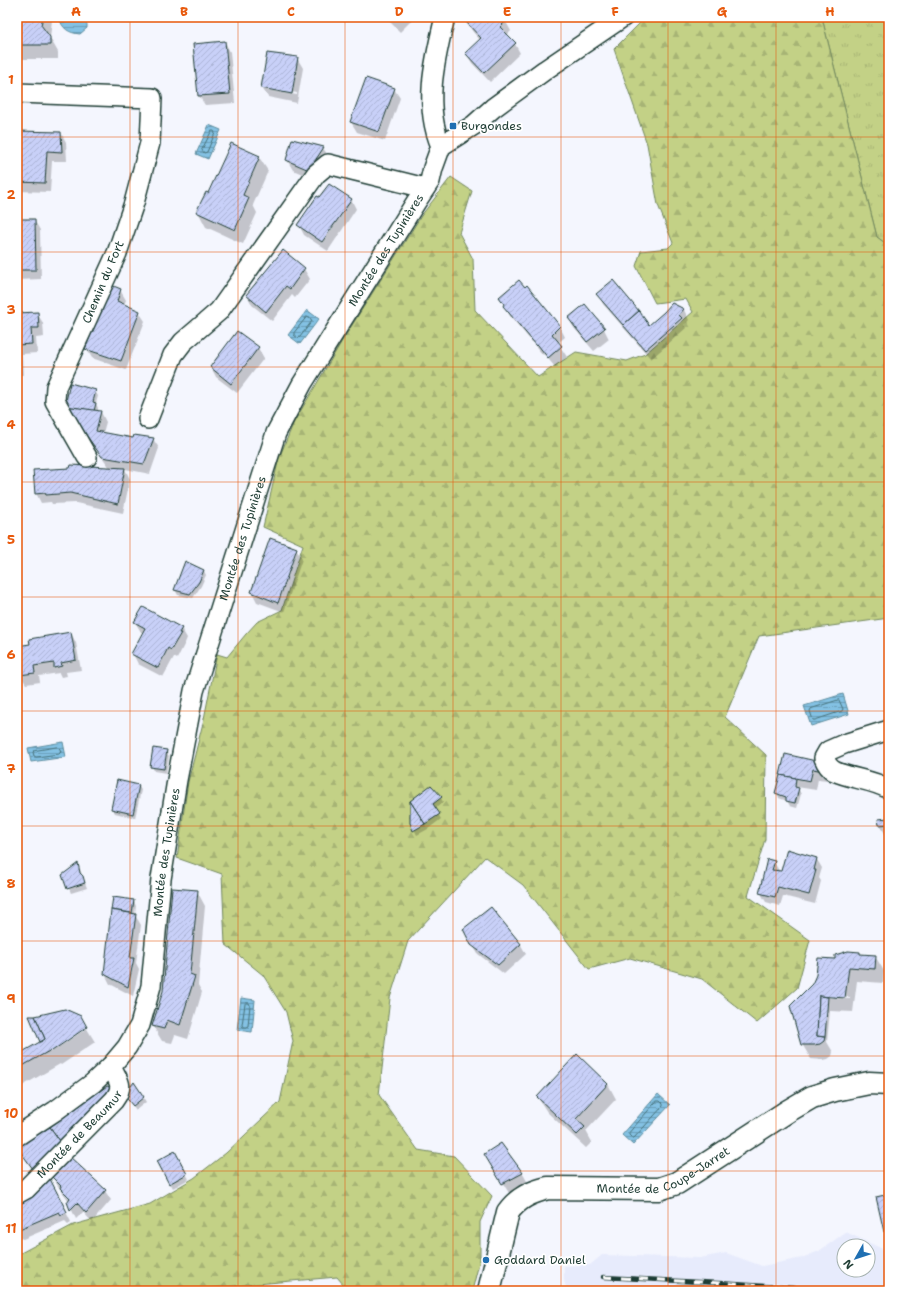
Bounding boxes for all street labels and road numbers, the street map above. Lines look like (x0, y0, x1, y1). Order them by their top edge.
street label: Montée des Tupinières (345, 191, 427, 309)
street label: Chemin du Fort (78, 238, 128, 326)
street label: Montée des Tupinières (215, 474, 270, 603)
street label: Montée des Tupinières (150, 787, 184, 917)
street label: Montée de Beaumur (33, 1087, 127, 1182)
street label: Montée de Coupe-Jarret (597, 1143, 733, 1197)

